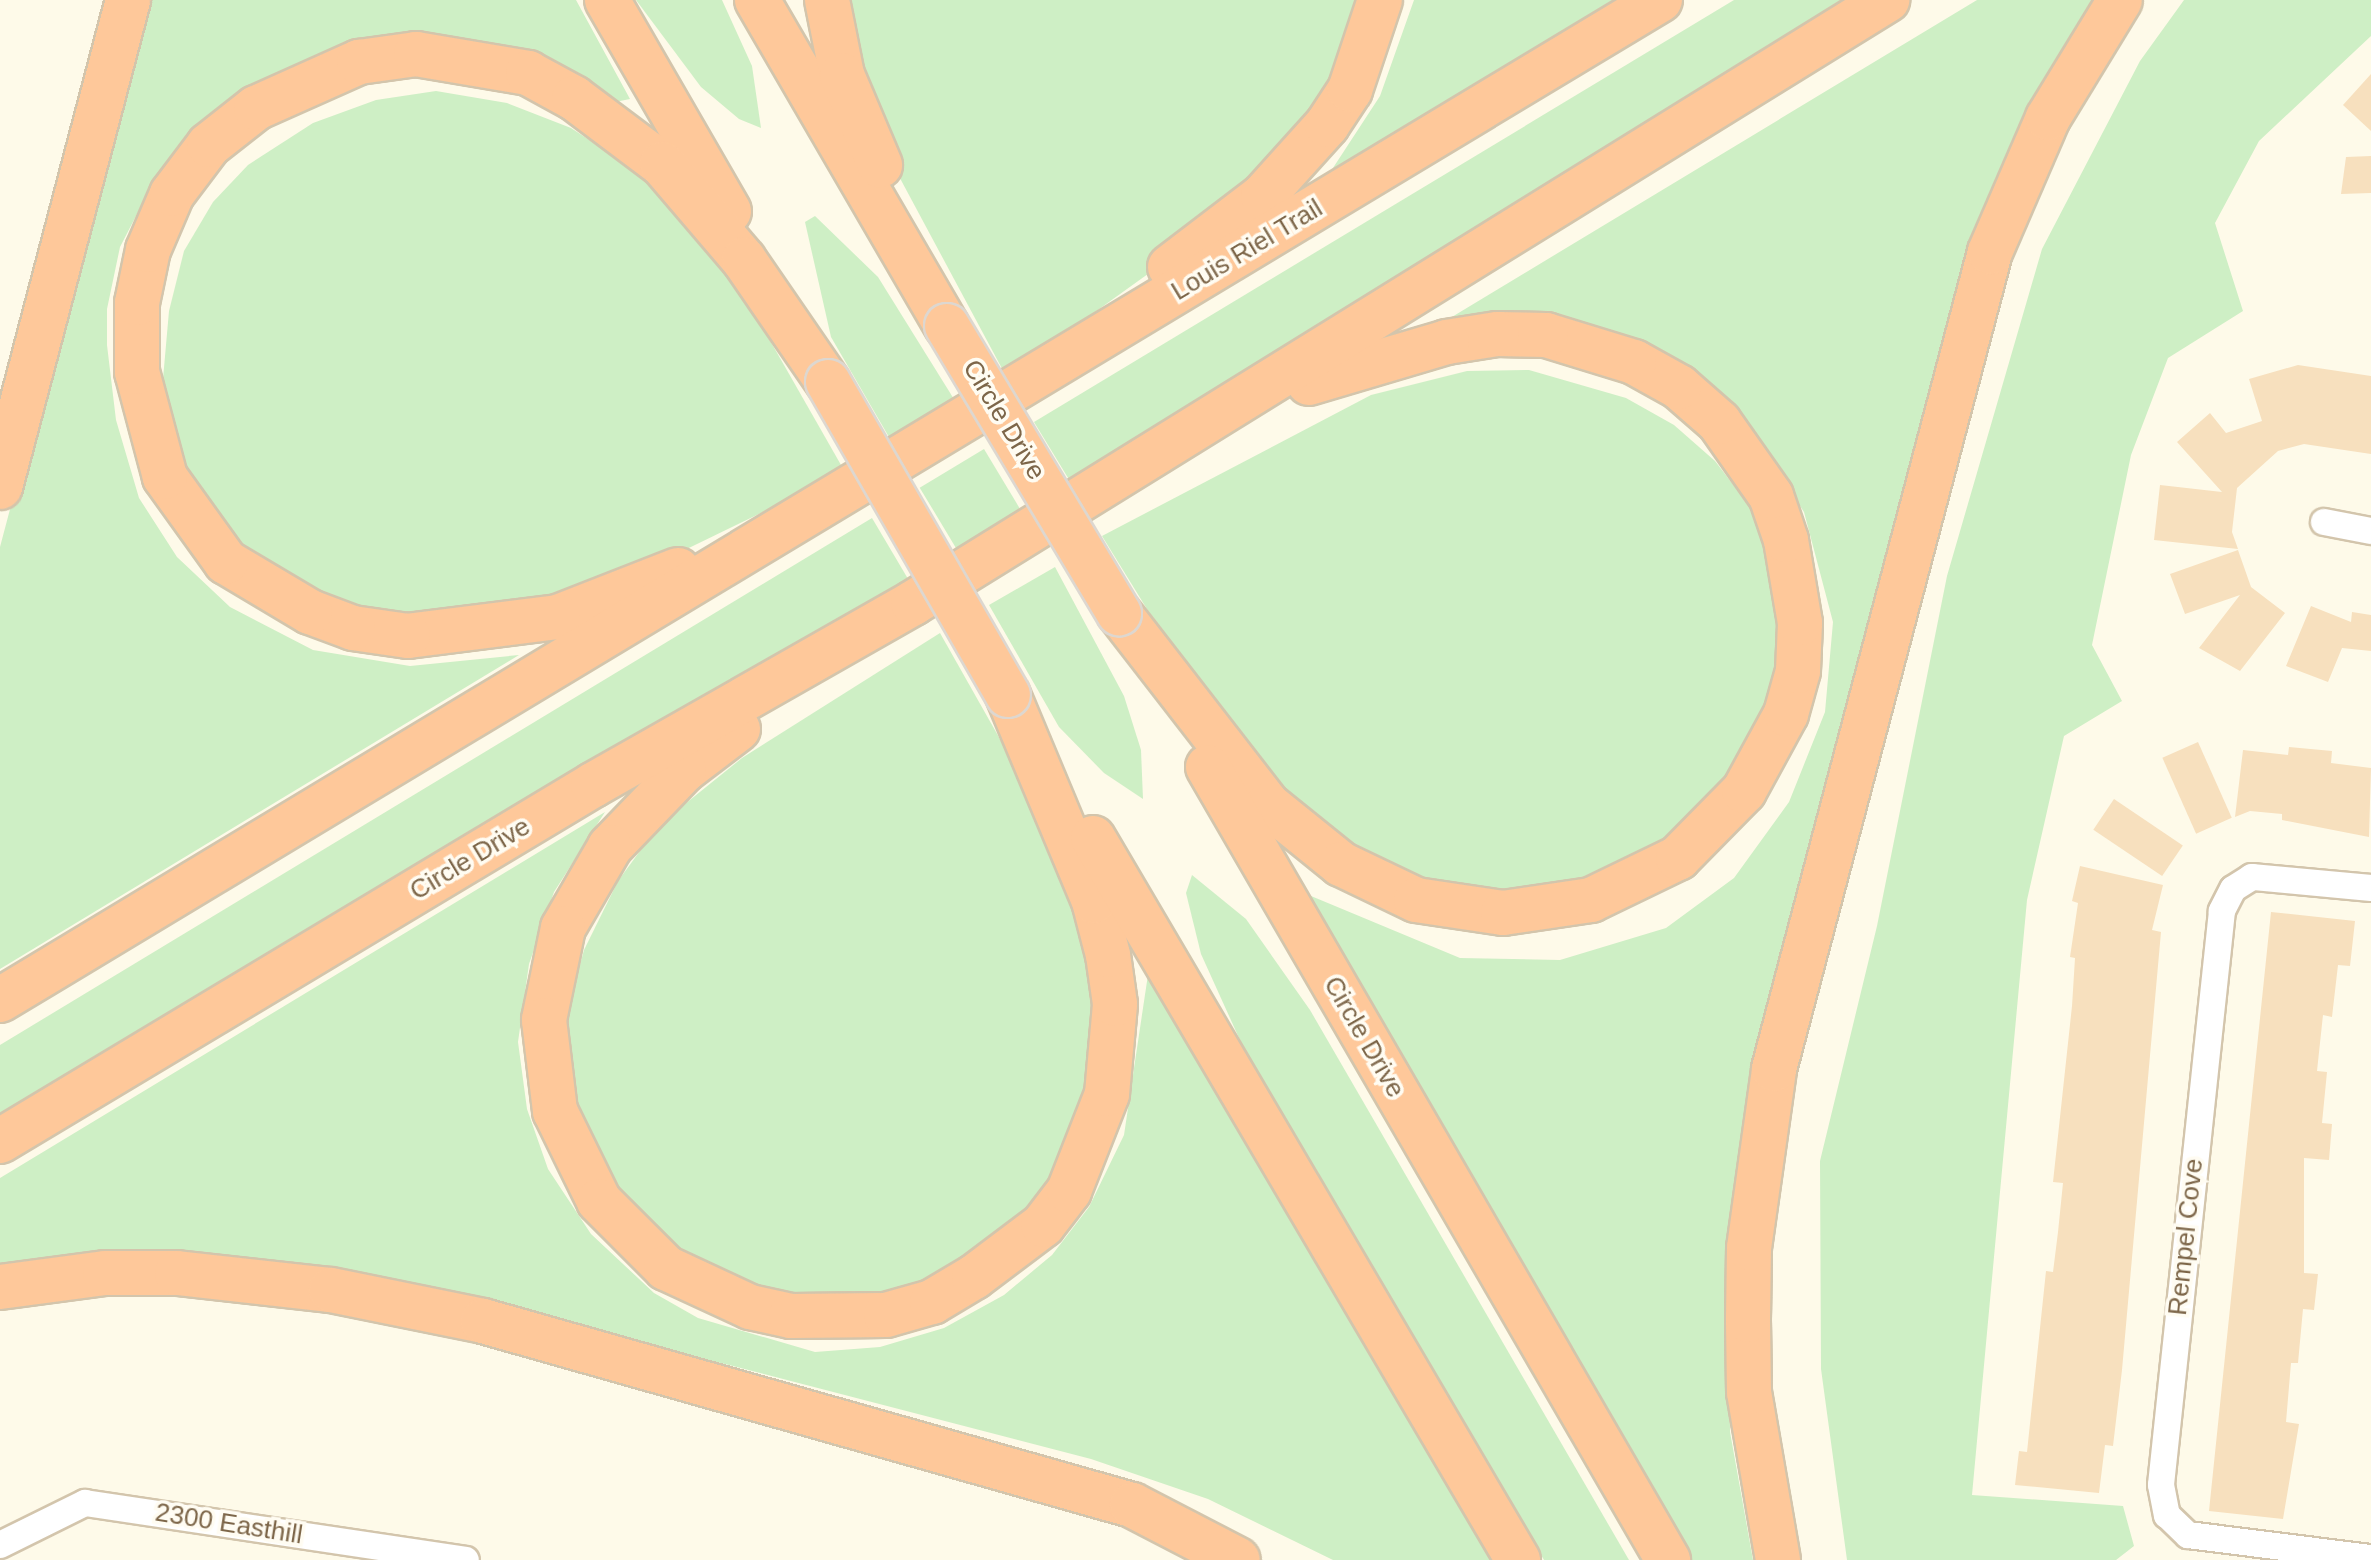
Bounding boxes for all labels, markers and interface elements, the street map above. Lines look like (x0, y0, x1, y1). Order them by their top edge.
street label: Louis Riel Trail (1166, 193, 1328, 307)
street label: Circle Drive (956, 354, 1052, 486)
street label: Circle Drive (404, 811, 536, 907)
street label: Circle Drive (1317, 971, 1411, 1103)
street label: Rempel Cove (2162, 1157, 2210, 1317)
street label: 2300 Easthill (153, 1497, 305, 1551)

